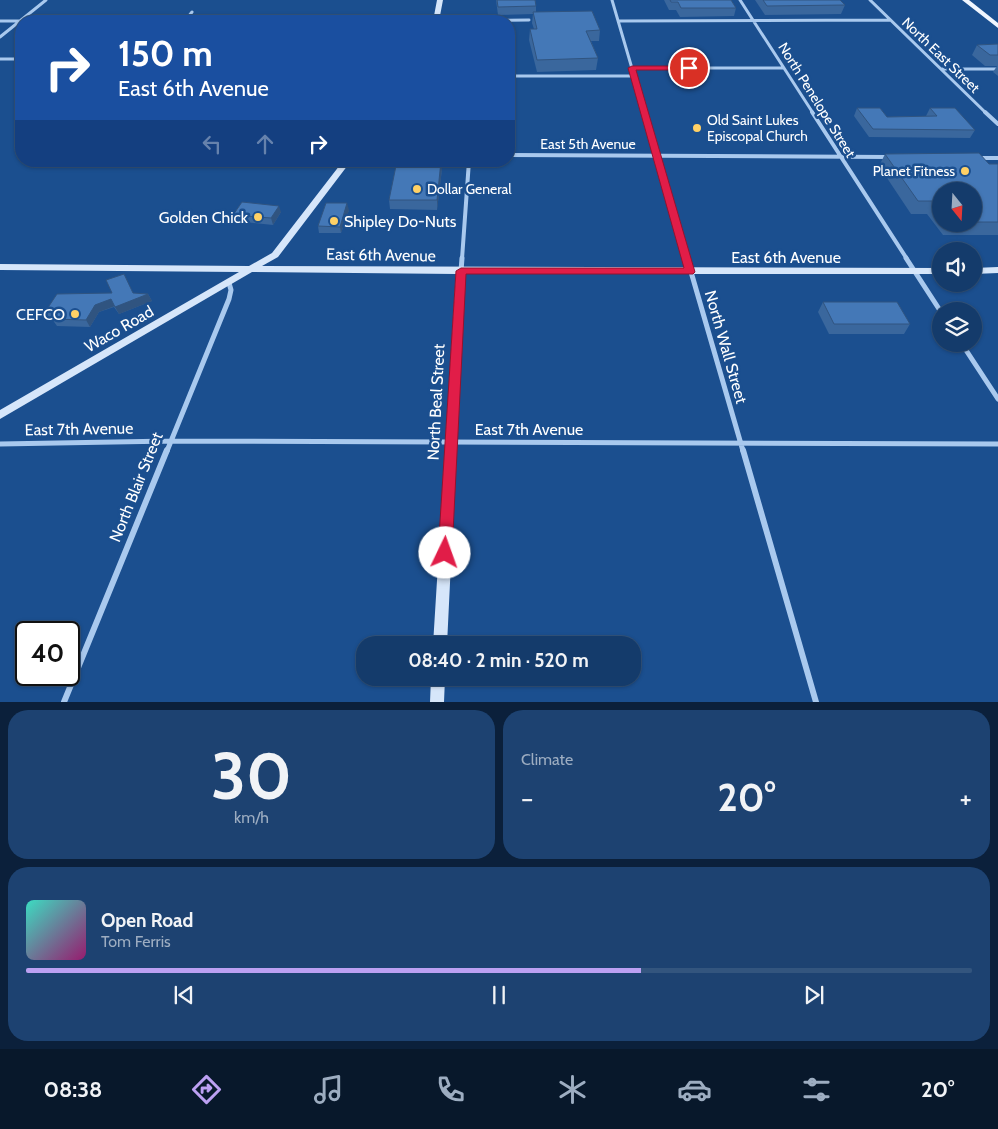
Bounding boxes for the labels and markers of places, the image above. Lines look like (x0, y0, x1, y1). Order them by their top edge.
pin (668, 47, 710, 89)
place label: Old Saint Lukes Episcopal Church (707, 111, 808, 145)
marker: Old Saint Lukes Episcopal Church (691, 122, 703, 134)
place label: Planet Fitness (873, 162, 955, 180)
marker: Planet Fitness (959, 165, 971, 177)
place label: Dollar General (427, 180, 512, 198)
marker: Dollar General (411, 183, 423, 195)
place label: Golden Chick (159, 208, 249, 227)
marker: Golden Chick (252, 211, 264, 223)
place label: Shipley Do-Nuts (344, 212, 457, 231)
marker: Shipley Do-Nuts (328, 215, 340, 227)
place label: CEFCO (16, 305, 65, 324)
marker: CEFCO (69, 308, 81, 320)

